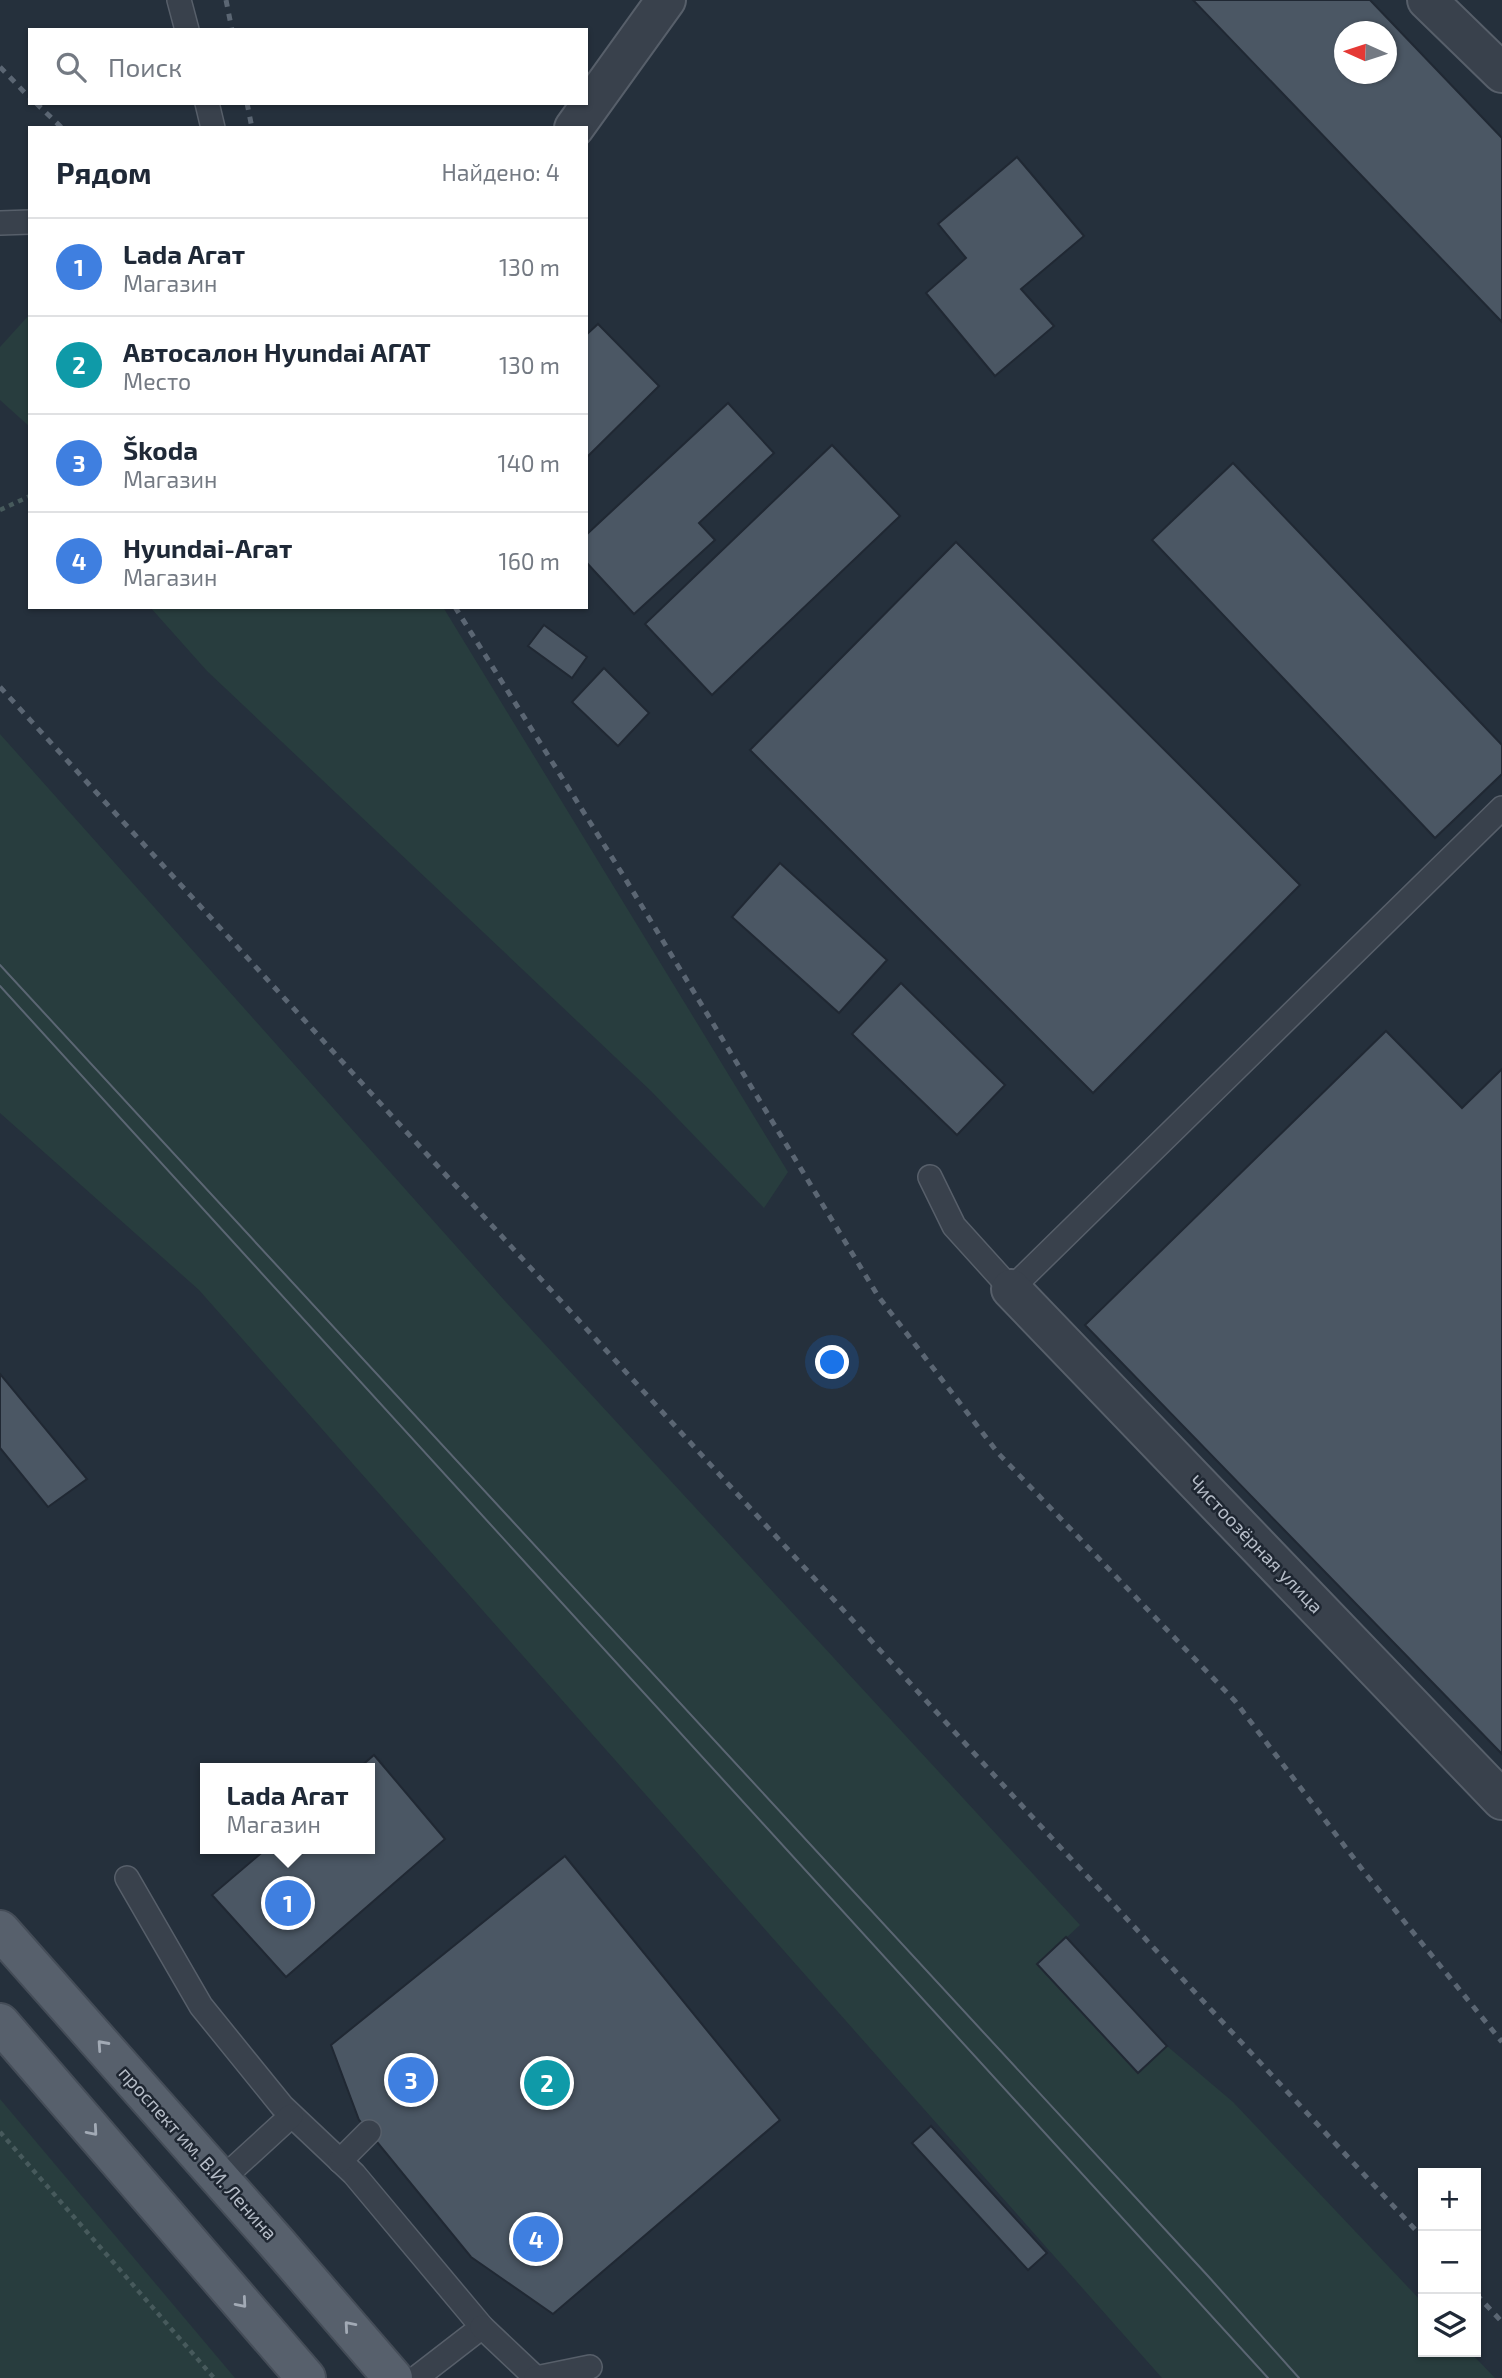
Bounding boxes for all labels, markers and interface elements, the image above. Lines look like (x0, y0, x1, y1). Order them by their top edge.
north arrow (1334, 21, 1397, 84)
search box (28, 28, 588, 105)
icon: search (52, 48, 90, 86)
text: Поиск (108, 51, 182, 82)
text: Рядом (56, 154, 152, 190)
text: Найдено: 4 (441, 158, 560, 186)
text: Lada Агат (123, 238, 245, 269)
text: 1 (74, 253, 84, 281)
text: 130 m (499, 253, 560, 281)
text: Магазин (123, 269, 217, 297)
text: Автосалон Hyundai АГАТ (123, 336, 431, 367)
text: 2 (72, 351, 86, 379)
text: 130 m (499, 351, 560, 379)
text: Место (123, 367, 191, 395)
text: Škoda (123, 434, 198, 465)
text: 3 (72, 449, 86, 477)
text: 140 m (498, 449, 560, 477)
text: Магазин (123, 465, 217, 493)
text: Hyundai-Агат (123, 532, 292, 563)
text: 4 (72, 547, 86, 575)
text: 160 m (499, 547, 560, 575)
text: Магазин (123, 563, 217, 591)
your location (815, 1345, 849, 1379)
street label: Чистоозёрная улица (1184, 1470, 1328, 1618)
popup (200, 1763, 375, 1854)
text: Lada Агат (226, 1779, 349, 1810)
text: Магазин (226, 1810, 321, 1838)
pin: 1 (265, 1877, 311, 1929)
one-way arrow (98, 2040, 110, 2053)
pin: 3 (388, 2054, 434, 2106)
pin: 2 (524, 2057, 570, 2109)
street label: проспект им. В.И. Ленина (114, 2061, 282, 2244)
one-way arrow (85, 2122, 97, 2135)
map controls (1418, 2168, 1481, 2357)
button: + (1418, 2168, 1481, 2231)
pin: 4 (513, 2213, 559, 2265)
button: − (1418, 2231, 1481, 2294)
one-way arrow (234, 2294, 246, 2307)
button: layers (1418, 2294, 1481, 2357)
one-way arrow (345, 2322, 357, 2335)

